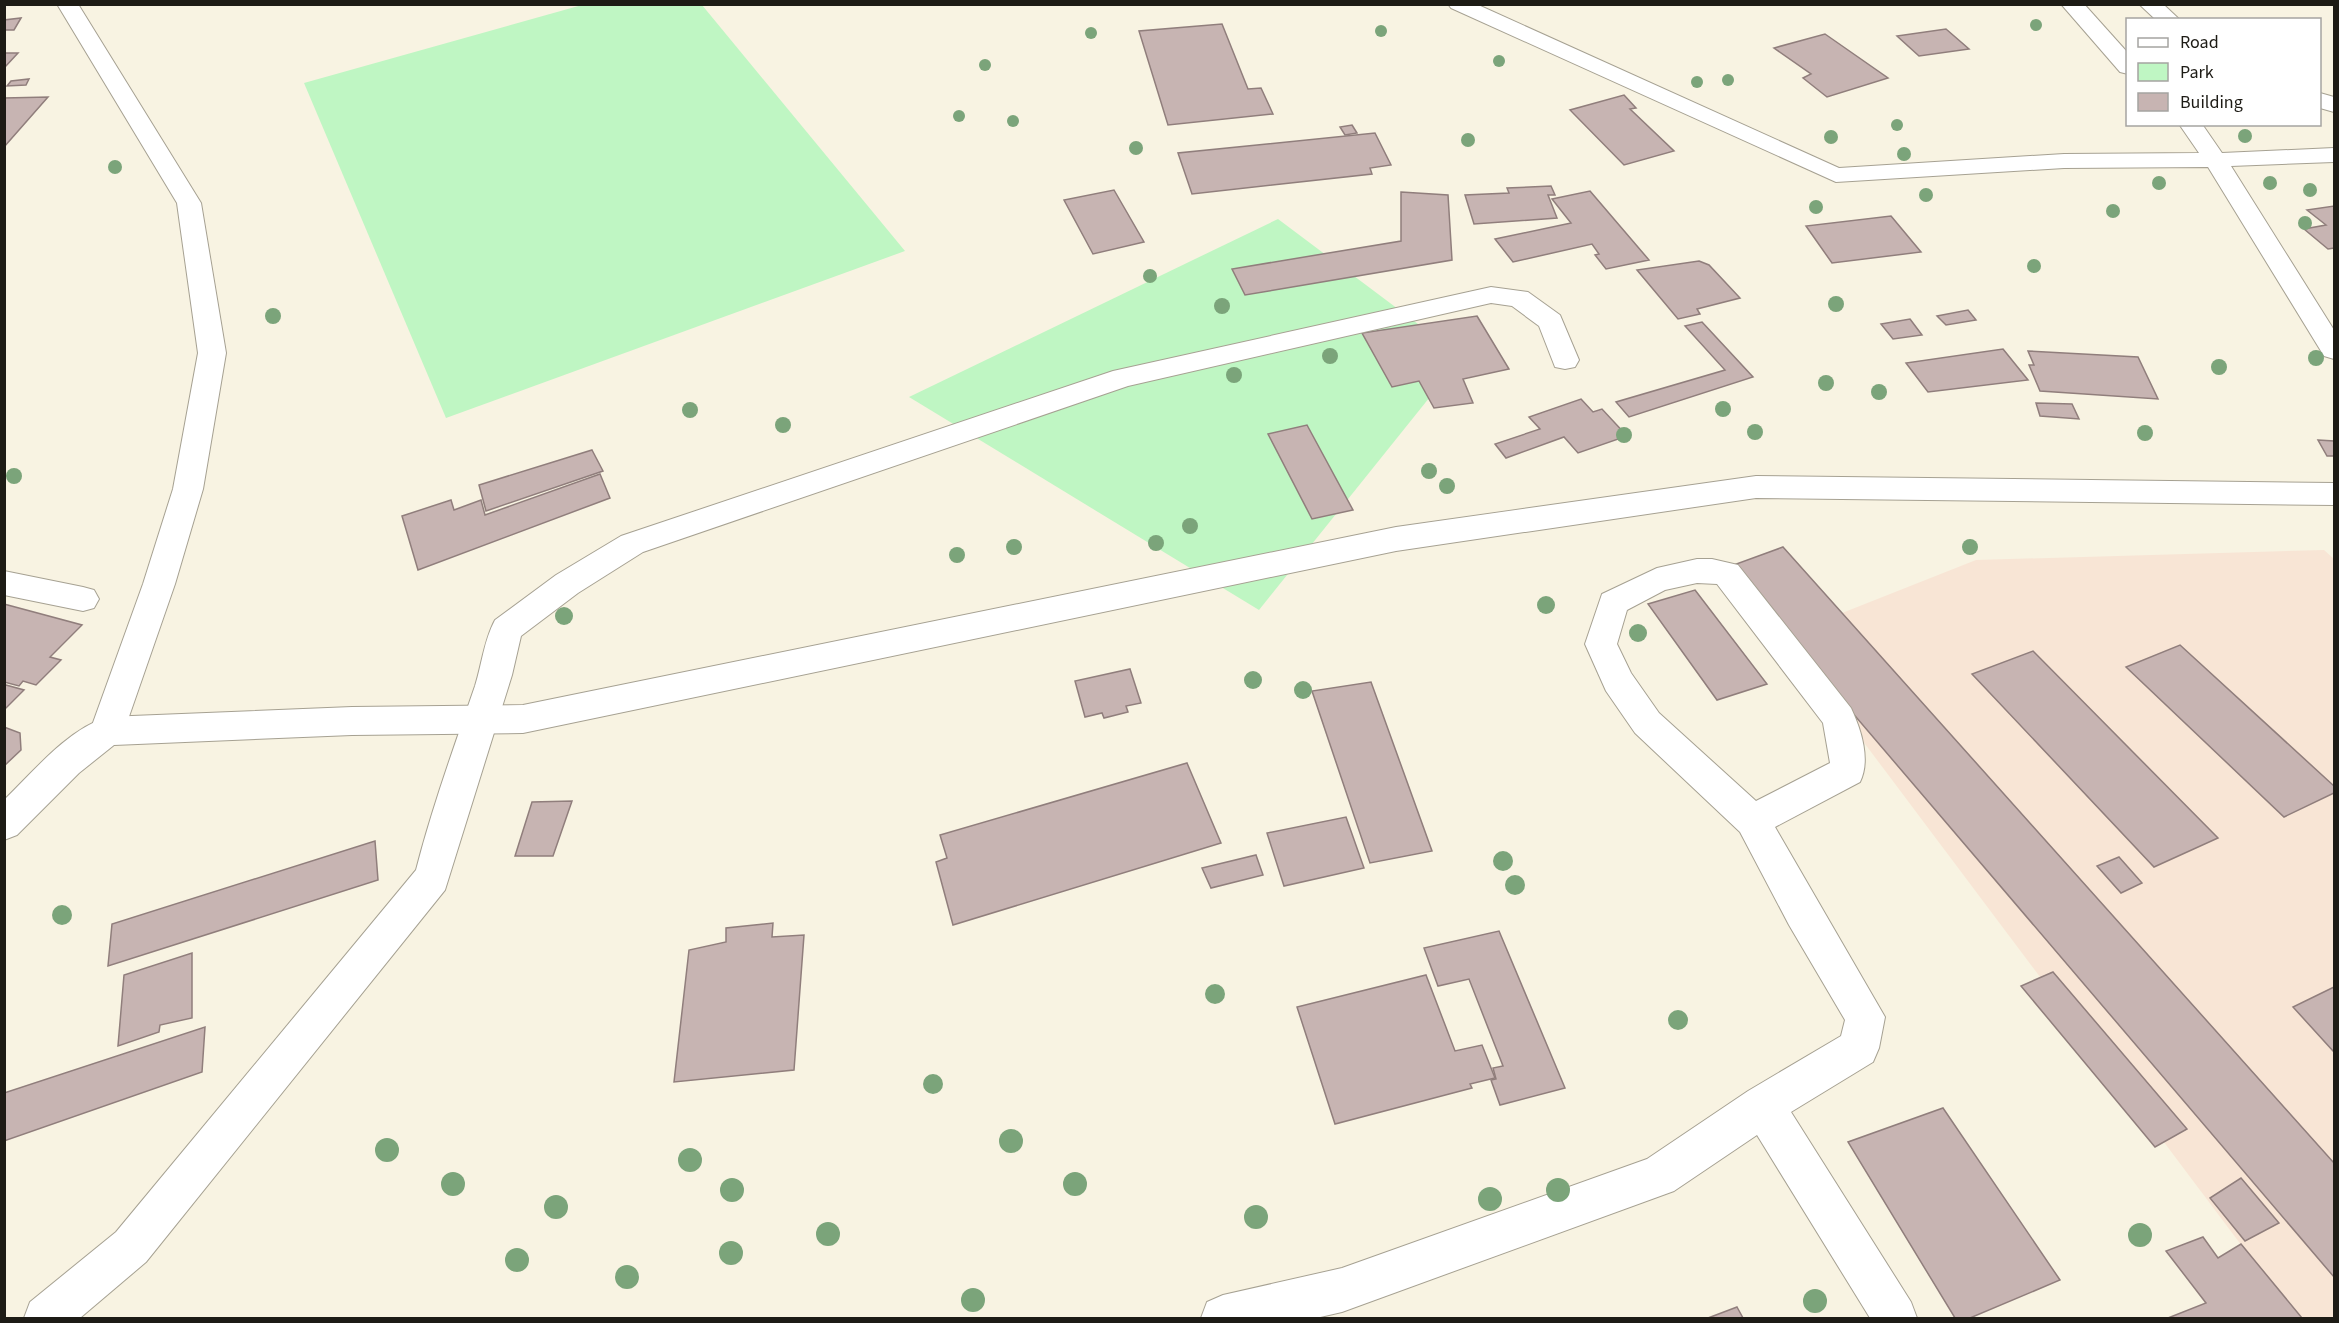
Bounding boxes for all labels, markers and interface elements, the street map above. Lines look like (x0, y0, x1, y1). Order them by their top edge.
legend (2126, 18, 2321, 126)
text: Road (2180, 30, 2219, 55)
text: Park (2180, 60, 2214, 85)
text: Building (2180, 90, 2243, 115)

